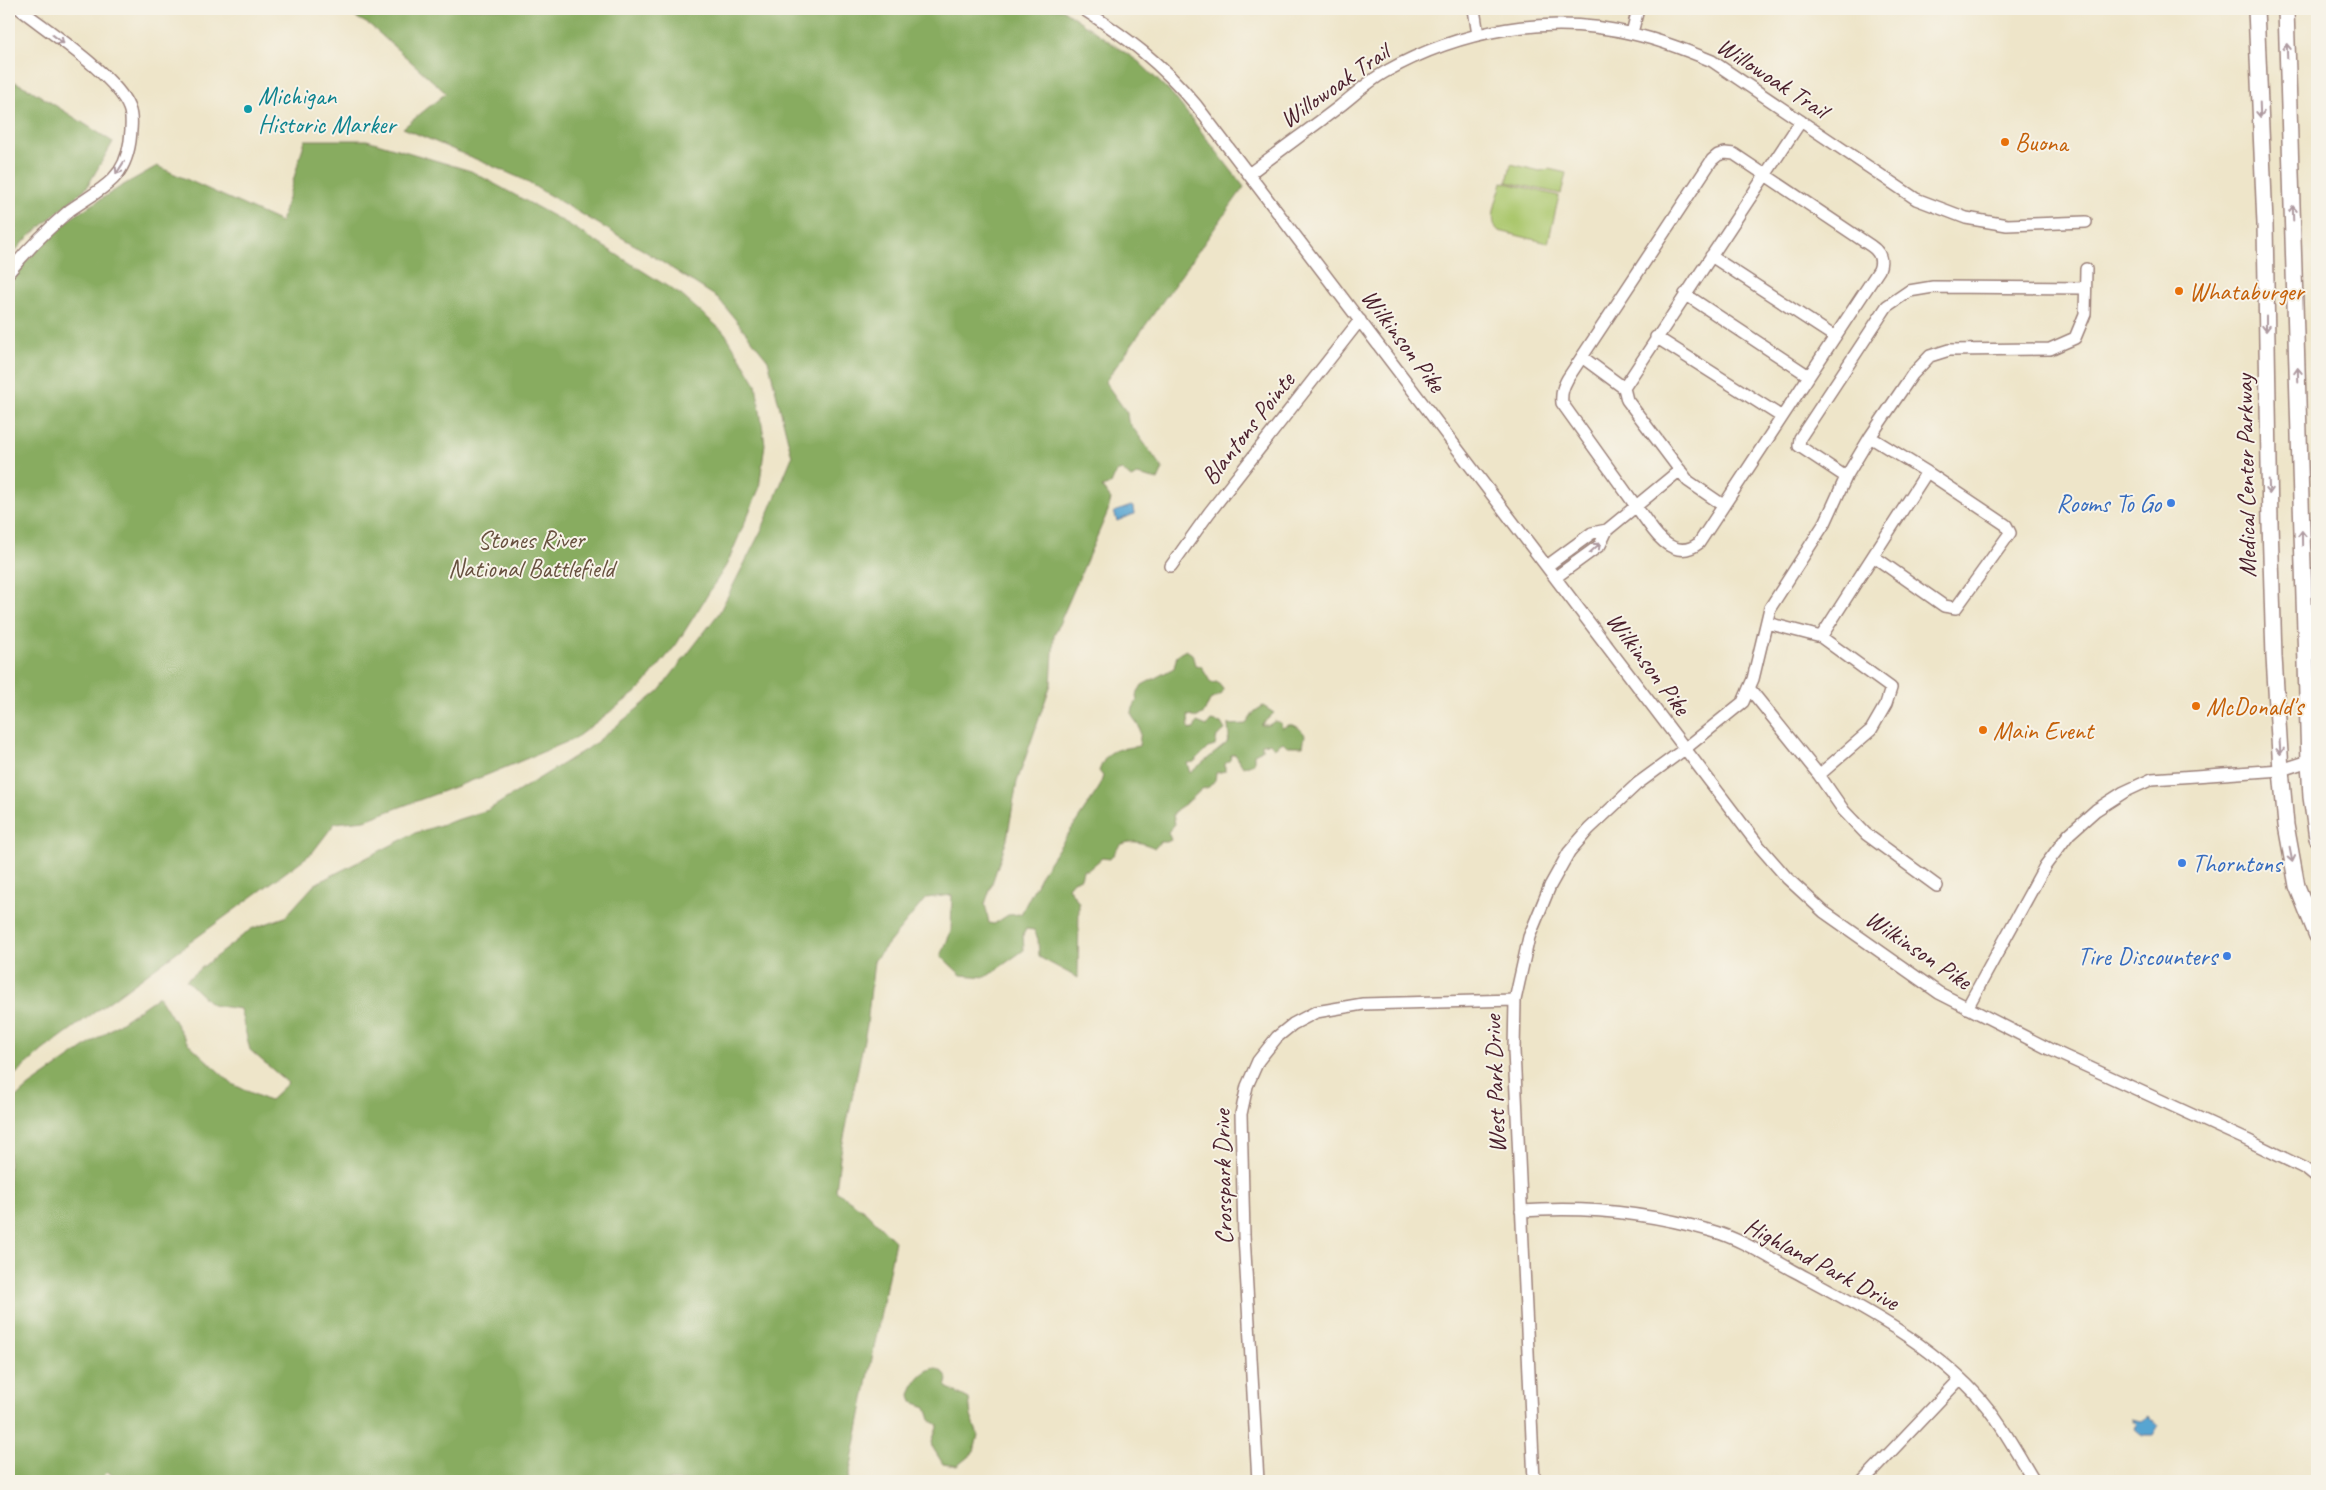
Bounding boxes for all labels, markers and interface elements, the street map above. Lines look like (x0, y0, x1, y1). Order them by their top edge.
street label: Willowoak Trail (1711, 30, 1838, 128)
one-way arrow (52, 33, 65, 44)
street label: Willowoak Trail (1274, 34, 1400, 135)
one-way arrow (2282, 43, 2292, 59)
place label: Michigan Historic Marker (258, 80, 398, 141)
one-way arrow (2255, 102, 2264, 118)
marker: Michigan Historic Marker (242, 103, 254, 115)
place label: Buona (2015, 127, 2070, 159)
marker: Buona (1999, 136, 2011, 148)
one-way arrow (115, 161, 126, 175)
one-way arrow (2288, 205, 2298, 222)
place label: Whataburger (2189, 276, 2306, 308)
street label: Wilkinson Pike (1354, 283, 1454, 400)
marker: Whataburger (2173, 285, 2185, 297)
one-way arrow (2261, 316, 2271, 332)
street label: Blantons Pointe (1194, 364, 1303, 491)
one-way arrow (2293, 368, 2303, 384)
street label: Medical Center Parkway (2228, 372, 2264, 578)
one-way arrow (2264, 478, 2273, 494)
place label: Rooms To Go (2056, 488, 2162, 520)
marker: Rooms To Go (2165, 497, 2177, 509)
park label: Stones River National Battlefield (448, 524, 618, 585)
one-way arrow (2297, 530, 2307, 546)
one-way arrow (1588, 542, 1601, 553)
street label: Wilkinson Pike (1599, 606, 1699, 723)
place label: McDonald's (2206, 691, 2305, 723)
marker: McDonald's (2190, 700, 2202, 712)
place label: Main Event (1993, 715, 2096, 747)
marker: Main Event (1977, 724, 1989, 736)
one-way arrow (2275, 739, 2284, 755)
one-way arrow (2287, 847, 2297, 863)
place label: Thorntons (2192, 848, 2284, 880)
marker: Thorntons (2176, 857, 2188, 869)
street label: Wilkinson Pike (1859, 903, 1979, 998)
place label: Tire Discounters (2077, 941, 2219, 973)
marker: Tire Discounters (2221, 950, 2233, 962)
street label: West Park Drive (1477, 1012, 1513, 1154)
street label: Crosspark Drive (1206, 1107, 1240, 1245)
street label: Highland Park Drive (1739, 1210, 1906, 1319)

